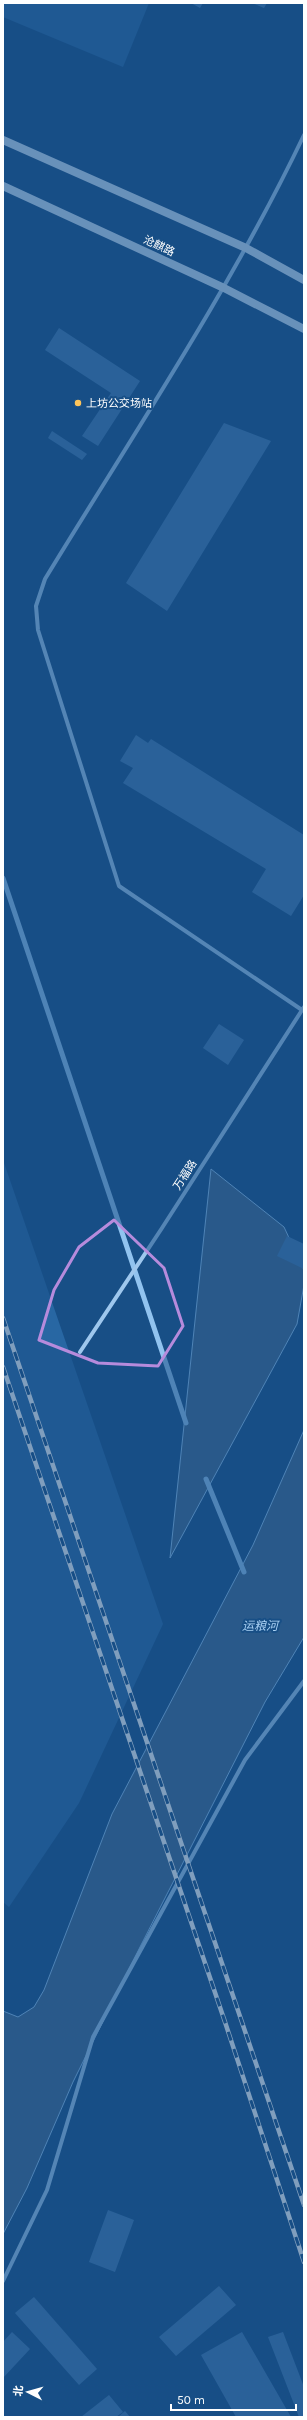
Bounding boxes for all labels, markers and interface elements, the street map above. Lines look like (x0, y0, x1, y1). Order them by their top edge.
street label: 沧麒路 (141, 233, 177, 259)
place label: 上坊公交场站 (86, 397, 152, 410)
marker: 上坊公交场站 (73, 398, 83, 408)
street label: 万福路 (171, 1158, 199, 1192)
water label: 运粮河 (242, 1619, 280, 1633)
north arrow (8, 2372, 48, 2412)
text: 北 (12, 2385, 26, 2397)
scale bar (171, 2386, 296, 2412)
text: 50 m (177, 2393, 205, 2407)

